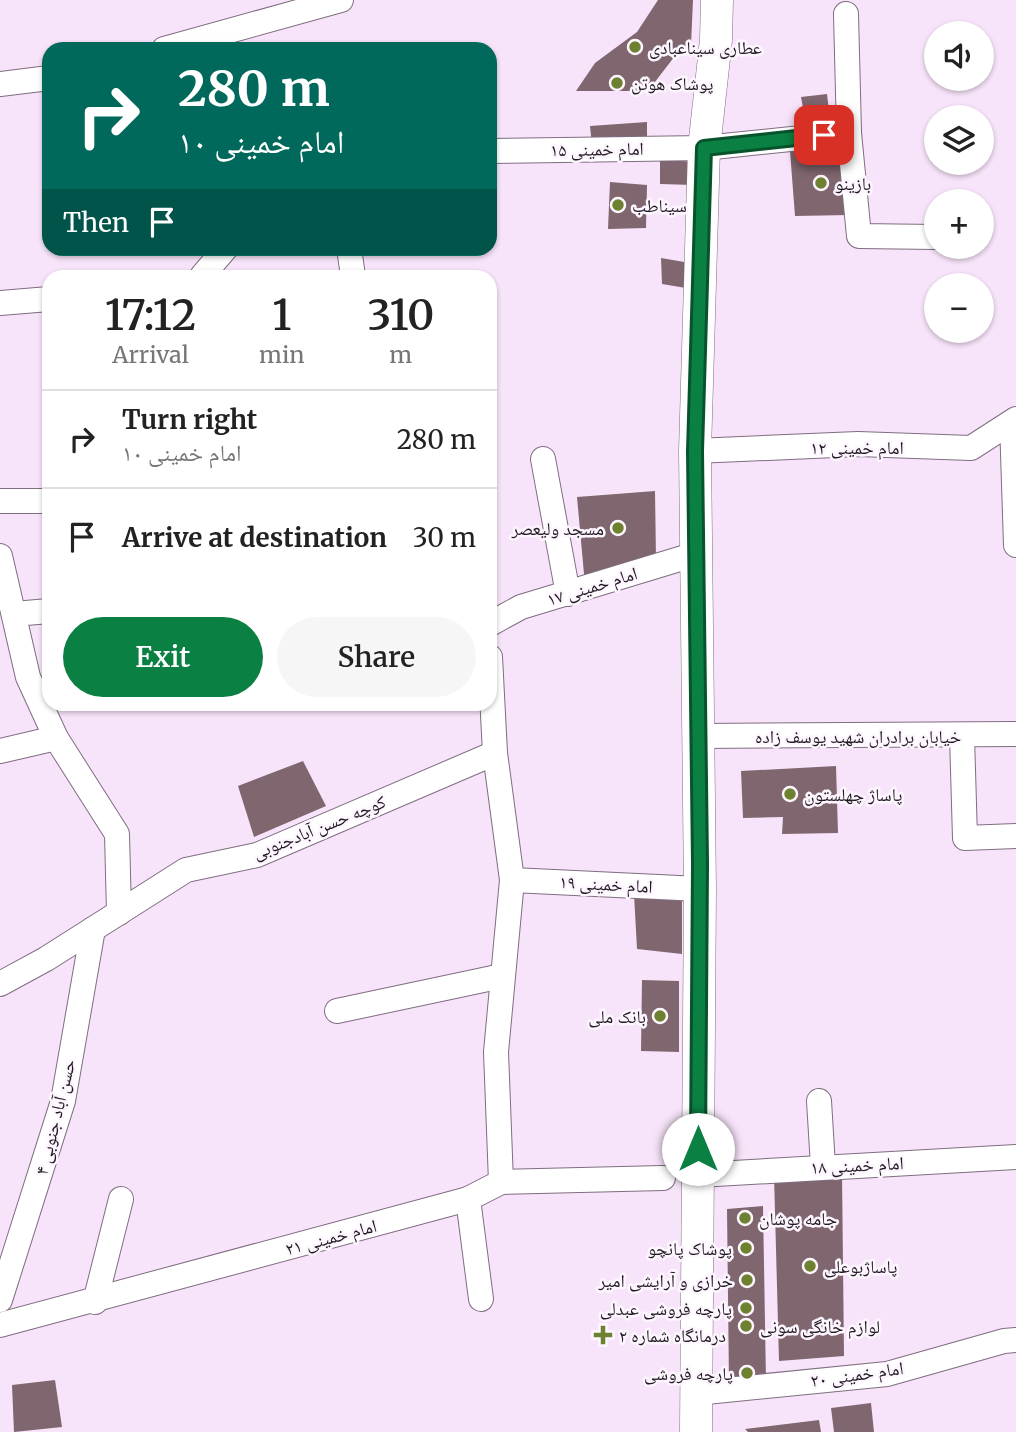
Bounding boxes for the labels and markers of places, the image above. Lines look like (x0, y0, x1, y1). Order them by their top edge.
place label: عطاری سیناعبادی (649, 36, 762, 59)
marker: عطاری سیناعبادی (627, 39, 643, 55)
place label: پوشاک هوتن (631, 72, 714, 95)
marker: پوشاک هوتن (609, 75, 625, 91)
pin (794, 105, 854, 165)
place label: بازینو (835, 172, 871, 195)
marker: بازینو (813, 175, 829, 191)
place label: سیناطب (632, 194, 687, 217)
marker: سیناطب (610, 197, 626, 213)
place label: مسجد ولیعصر (511, 517, 604, 540)
marker: مسجد ولیعصر (610, 520, 626, 536)
place label: پاساژ چهلستون (804, 783, 902, 806)
marker: پاساژ چهلستون (782, 786, 798, 802)
place label: بانک ملی (588, 1005, 646, 1028)
marker: بانک ملی (652, 1008, 668, 1024)
place label: جامه پوشان (759, 1207, 837, 1230)
marker: جامه پوشان (737, 1210, 753, 1226)
place label: پوشاک پانچو (648, 1237, 732, 1260)
marker: پوشاک پانچو (738, 1240, 754, 1256)
place label: پاساژبوعلی (824, 1255, 897, 1278)
marker: پاساژبوعلی (802, 1258, 818, 1274)
place label: خرازی و آرایشی امیر (597, 1269, 733, 1292)
marker: خرازی و آرایشی امیر (739, 1272, 755, 1288)
place label: پارچه فروشی عبدلی (600, 1297, 732, 1320)
marker: پارچه فروشی عبدلی (738, 1300, 754, 1316)
place label: لوازم خانگی سونی (760, 1315, 880, 1339)
marker: لوازم خانگی سونی (738, 1318, 754, 1334)
place label: درمانگاه شماره ۲ (619, 1324, 726, 1347)
marker: درمانگاه شماره ۲ (593, 1325, 613, 1345)
place label: پارچه فروشی (644, 1362, 733, 1385)
marker: پارچه فروشی (739, 1365, 755, 1381)

